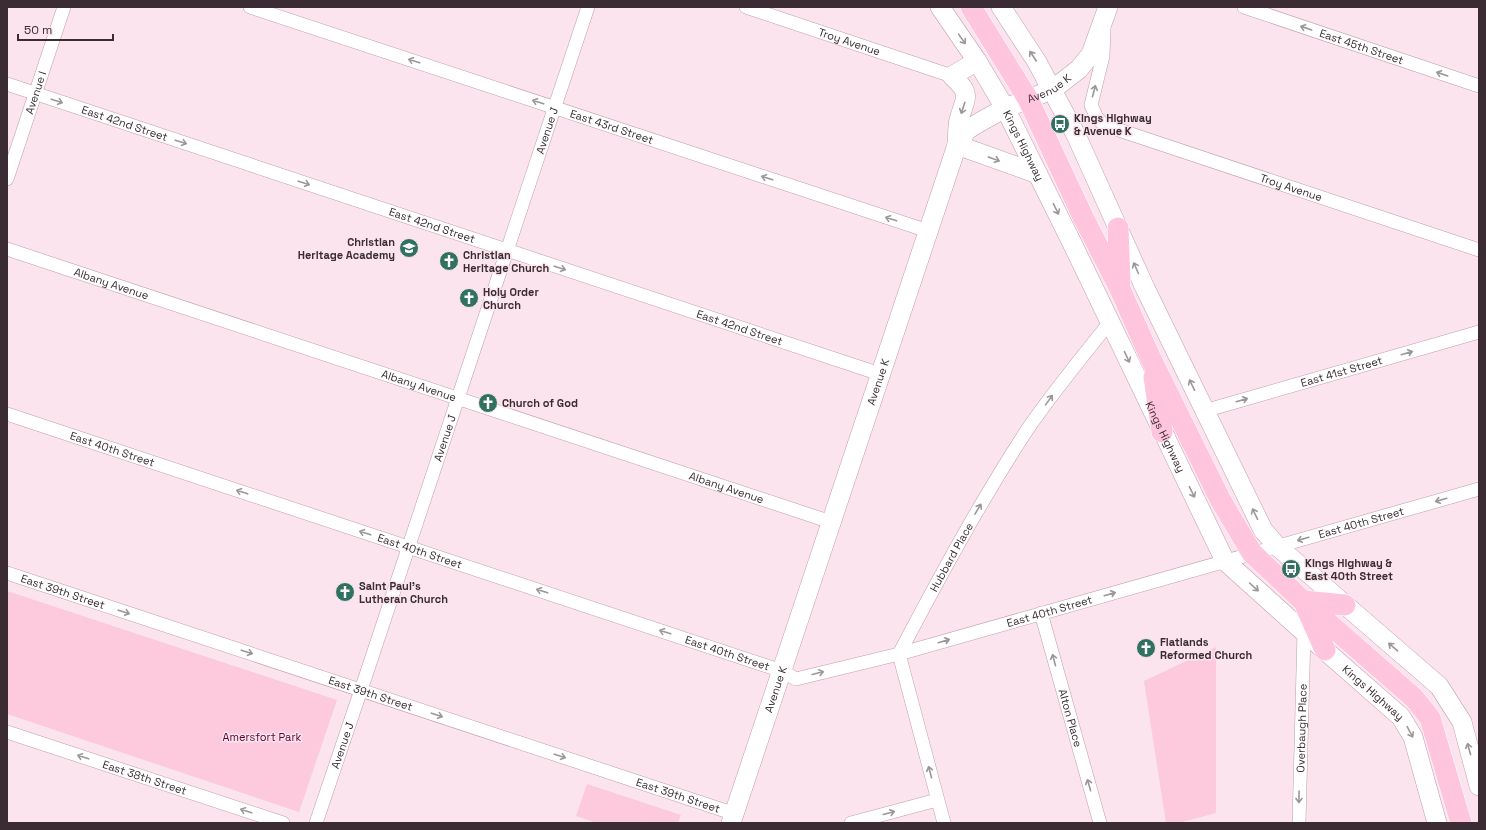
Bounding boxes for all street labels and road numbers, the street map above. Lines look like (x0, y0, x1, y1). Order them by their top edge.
street label: Troy Avenue (816, 25, 882, 59)
street label: East 45th Street (1318, 26, 1405, 67)
street label: Avenue I (22, 69, 49, 116)
street label: Avenue K (1025, 71, 1074, 106)
street label: East 42nd Street (80, 102, 170, 144)
street label: Avenue J (533, 105, 561, 156)
street label: East 43rd Street (568, 106, 655, 147)
street label: Kings Highway (1000, 108, 1047, 183)
street label: Troy Avenue (1258, 171, 1324, 204)
street label: East 42nd Street (387, 204, 477, 246)
street label: Albany Avenue (72, 265, 151, 303)
street label: East 42nd Street (695, 307, 784, 348)
street label: East 41st Street (1299, 353, 1384, 390)
street label: Avenue K (864, 356, 892, 407)
street label: Albany Avenue (380, 367, 458, 404)
street label: Kings Highway (1142, 399, 1188, 475)
street label: Avenue J (431, 412, 459, 463)
street label: East 40th Street (68, 428, 156, 469)
street label: Albany Avenue (687, 468, 766, 506)
street label: East 40th Street (1317, 504, 1405, 541)
street label: Hubbard Place (927, 520, 976, 594)
street label: East 40th Street (376, 530, 464, 571)
street label: East 39th Street (19, 571, 107, 612)
street label: East 40th Street (1005, 592, 1094, 630)
street label: East 40th Street (683, 632, 772, 673)
street label: Kings Highway (1340, 662, 1407, 723)
street label: Avenue K (761, 664, 790, 714)
street label: East 39th Street (327, 673, 414, 714)
street label: Overbaugh Place (1293, 683, 1310, 773)
street label: Alton Place (1056, 687, 1085, 748)
street label: Avenue J (328, 720, 357, 770)
street label: East 38th Street (101, 757, 189, 798)
street label: East 39th Street (634, 775, 722, 816)

